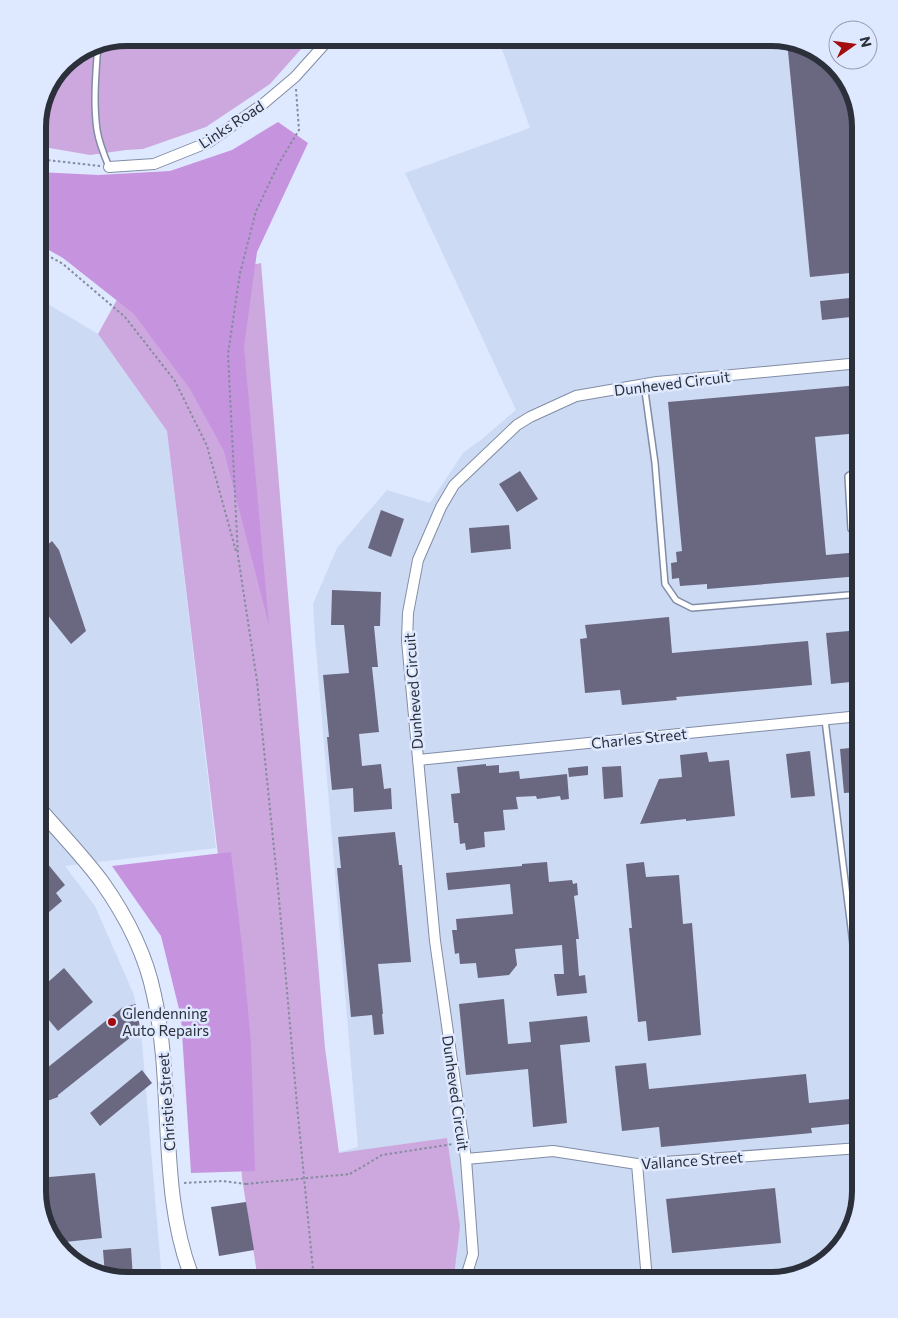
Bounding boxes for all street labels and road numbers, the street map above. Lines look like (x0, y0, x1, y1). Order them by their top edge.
street label: Links Road (195, 96, 267, 152)
street label: Dunheved Circuit (613, 367, 731, 399)
street label: Dunheved Circuit (400, 632, 426, 750)
street label: Charles Street (590, 724, 688, 752)
street label: Dunheved Circuit (439, 1034, 473, 1152)
street label: Christie Street (154, 1052, 178, 1152)
street label: Vallance Street (640, 1147, 744, 1173)

